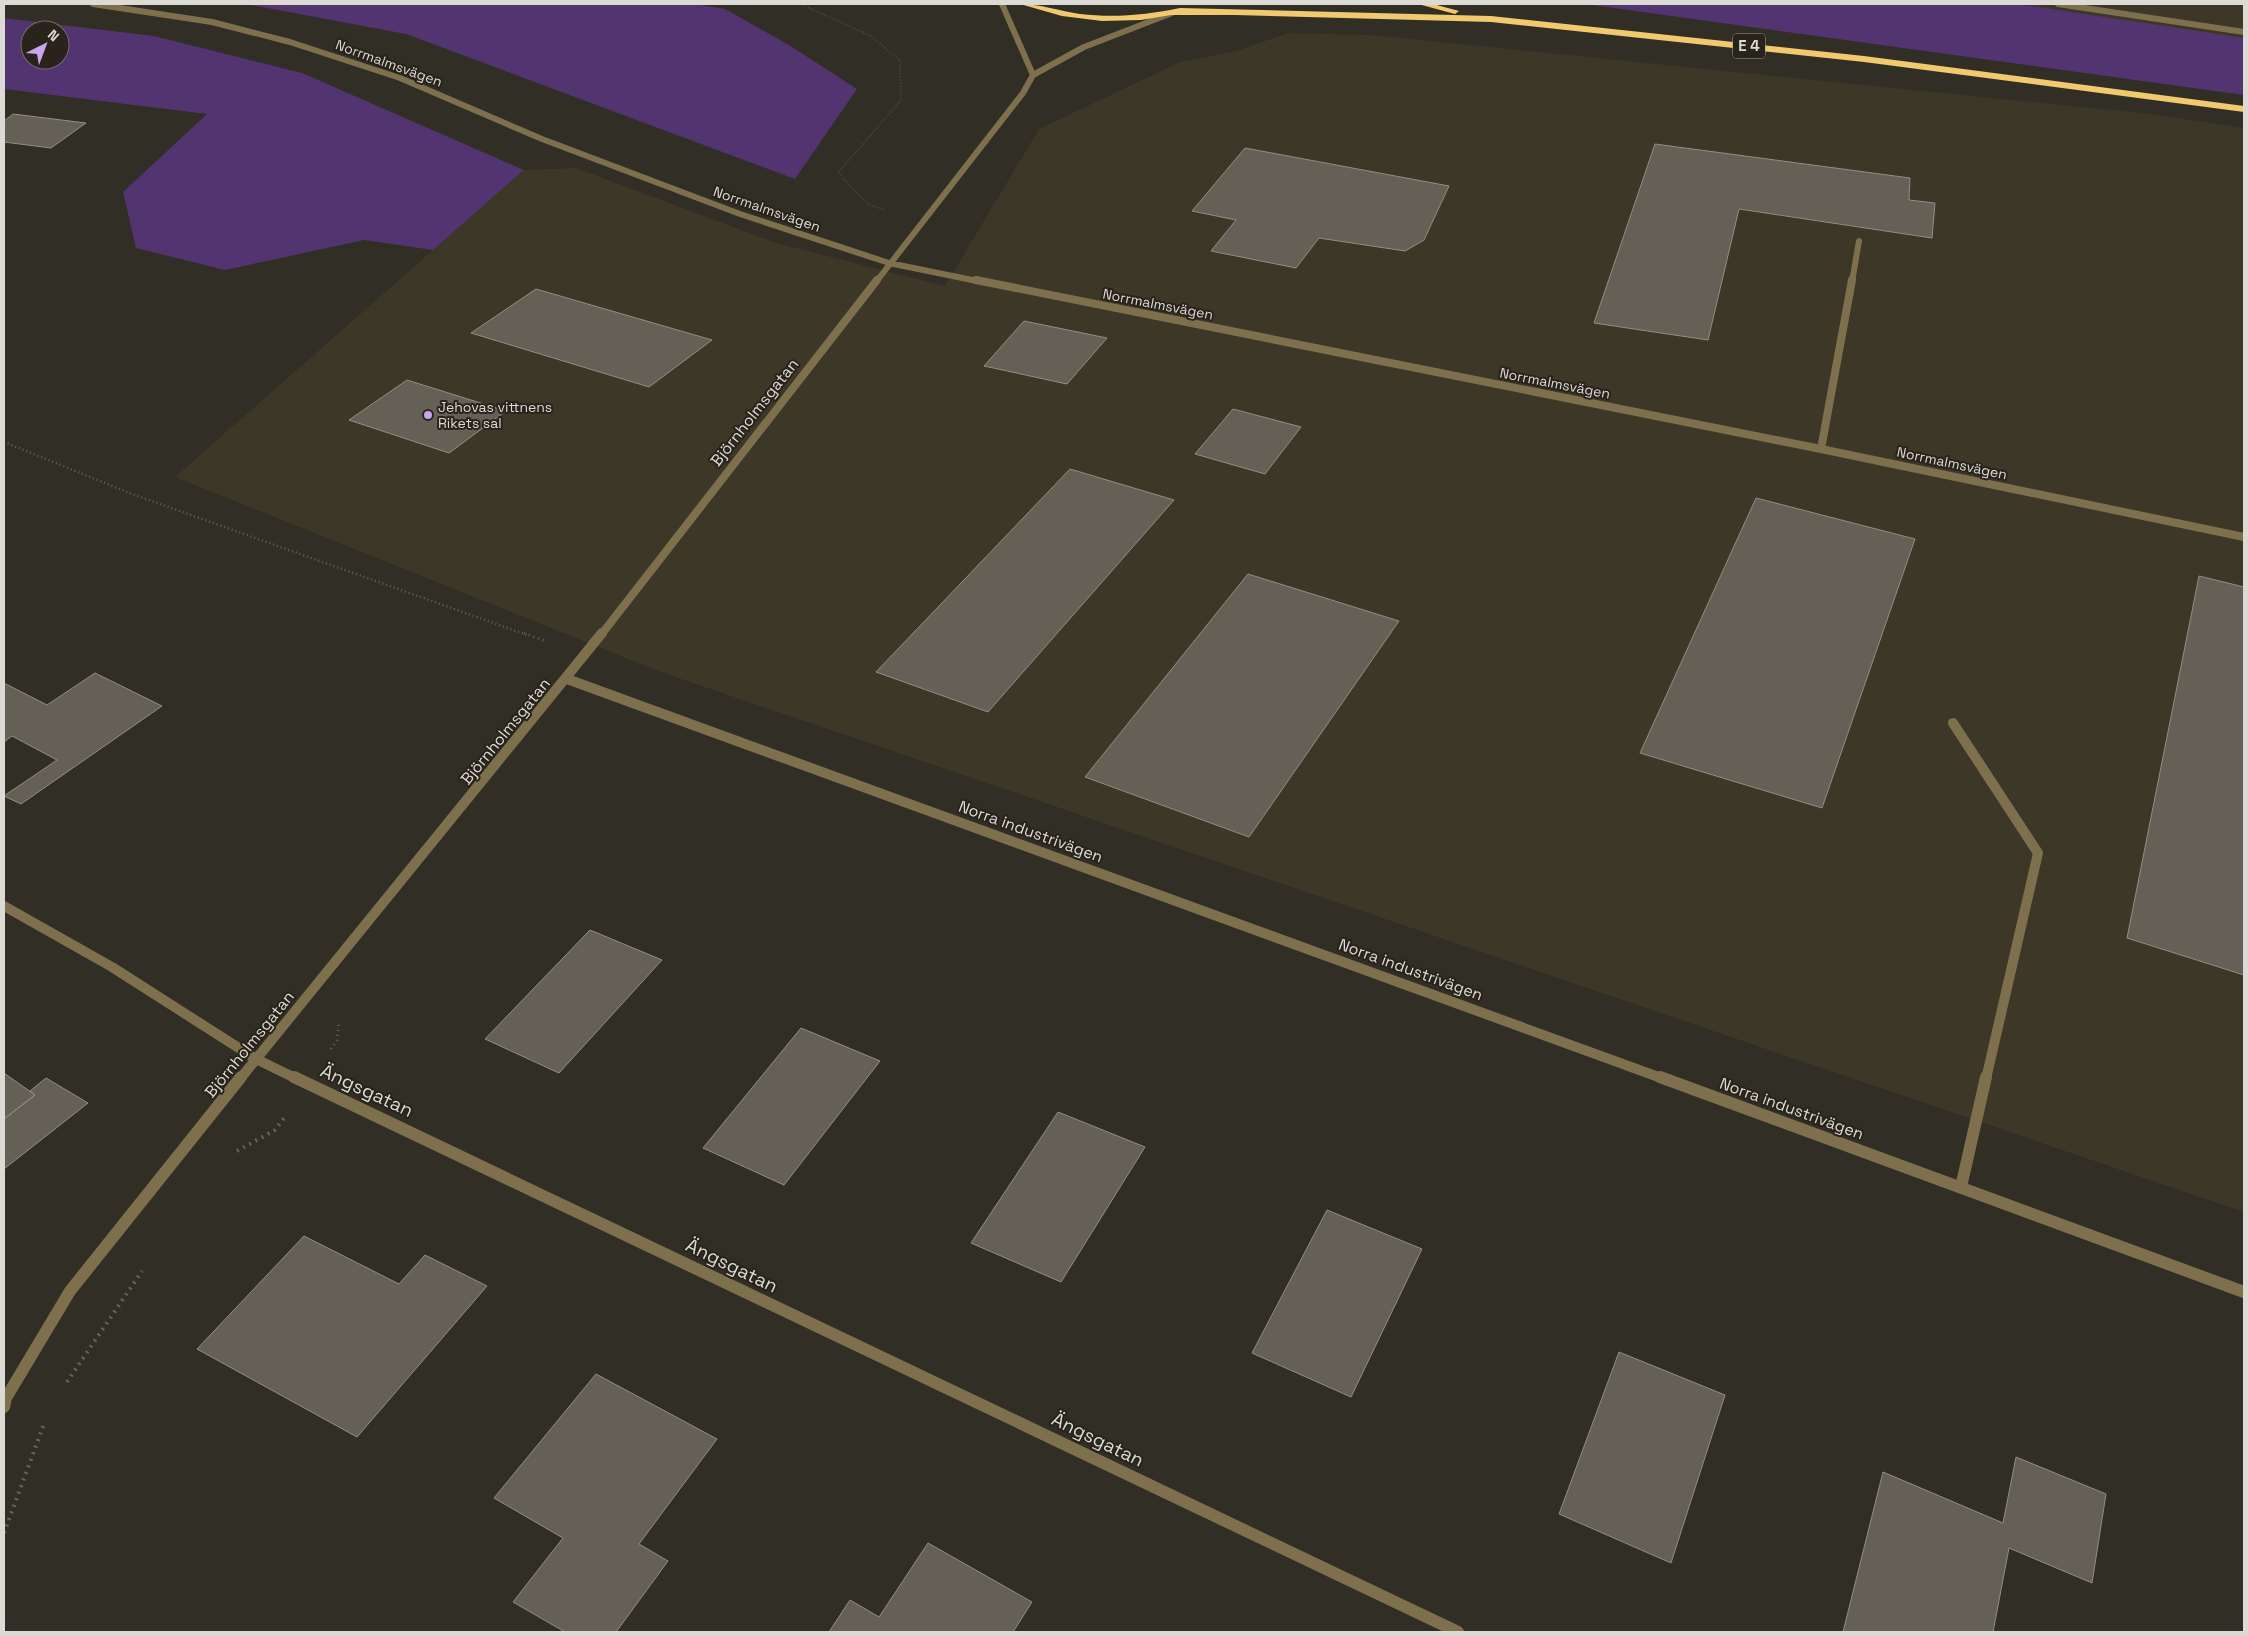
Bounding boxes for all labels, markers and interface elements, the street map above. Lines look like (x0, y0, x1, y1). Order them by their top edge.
north arrow (20, 20, 70, 70)
text: N (44, 26, 63, 45)
road number: E 4 (1733, 34, 1765, 58)
street label: Norrmalmsvägen (333, 35, 445, 91)
street label: Norrmalmsvägen (711, 182, 823, 236)
street label: Norrmalmsvägen (1101, 284, 1215, 324)
street label: Björnholmsgatan (706, 354, 803, 471)
street label: Norrmalmsvägen (1498, 363, 1612, 403)
place label: Jehovas vittnens Rikets sal (438, 398, 552, 432)
marker: Jehovas vittnens Rikets sal (422, 409, 434, 421)
street label: Norrmalmsvägen (1895, 443, 2009, 483)
street label: Björnholmsgatan (456, 674, 555, 789)
street label: Norra industrivägen (956, 796, 1106, 867)
street label: Norra industrivägen (1336, 934, 1486, 1005)
street label: Björnholmsgatan (200, 987, 299, 1102)
street label: Ängsgatan (316, 1058, 417, 1123)
street label: Norra industrivägen (1717, 1073, 1867, 1144)
street label: Ängsgatan (682, 1232, 782, 1299)
street label: Ängsgatan (1048, 1406, 1148, 1473)

